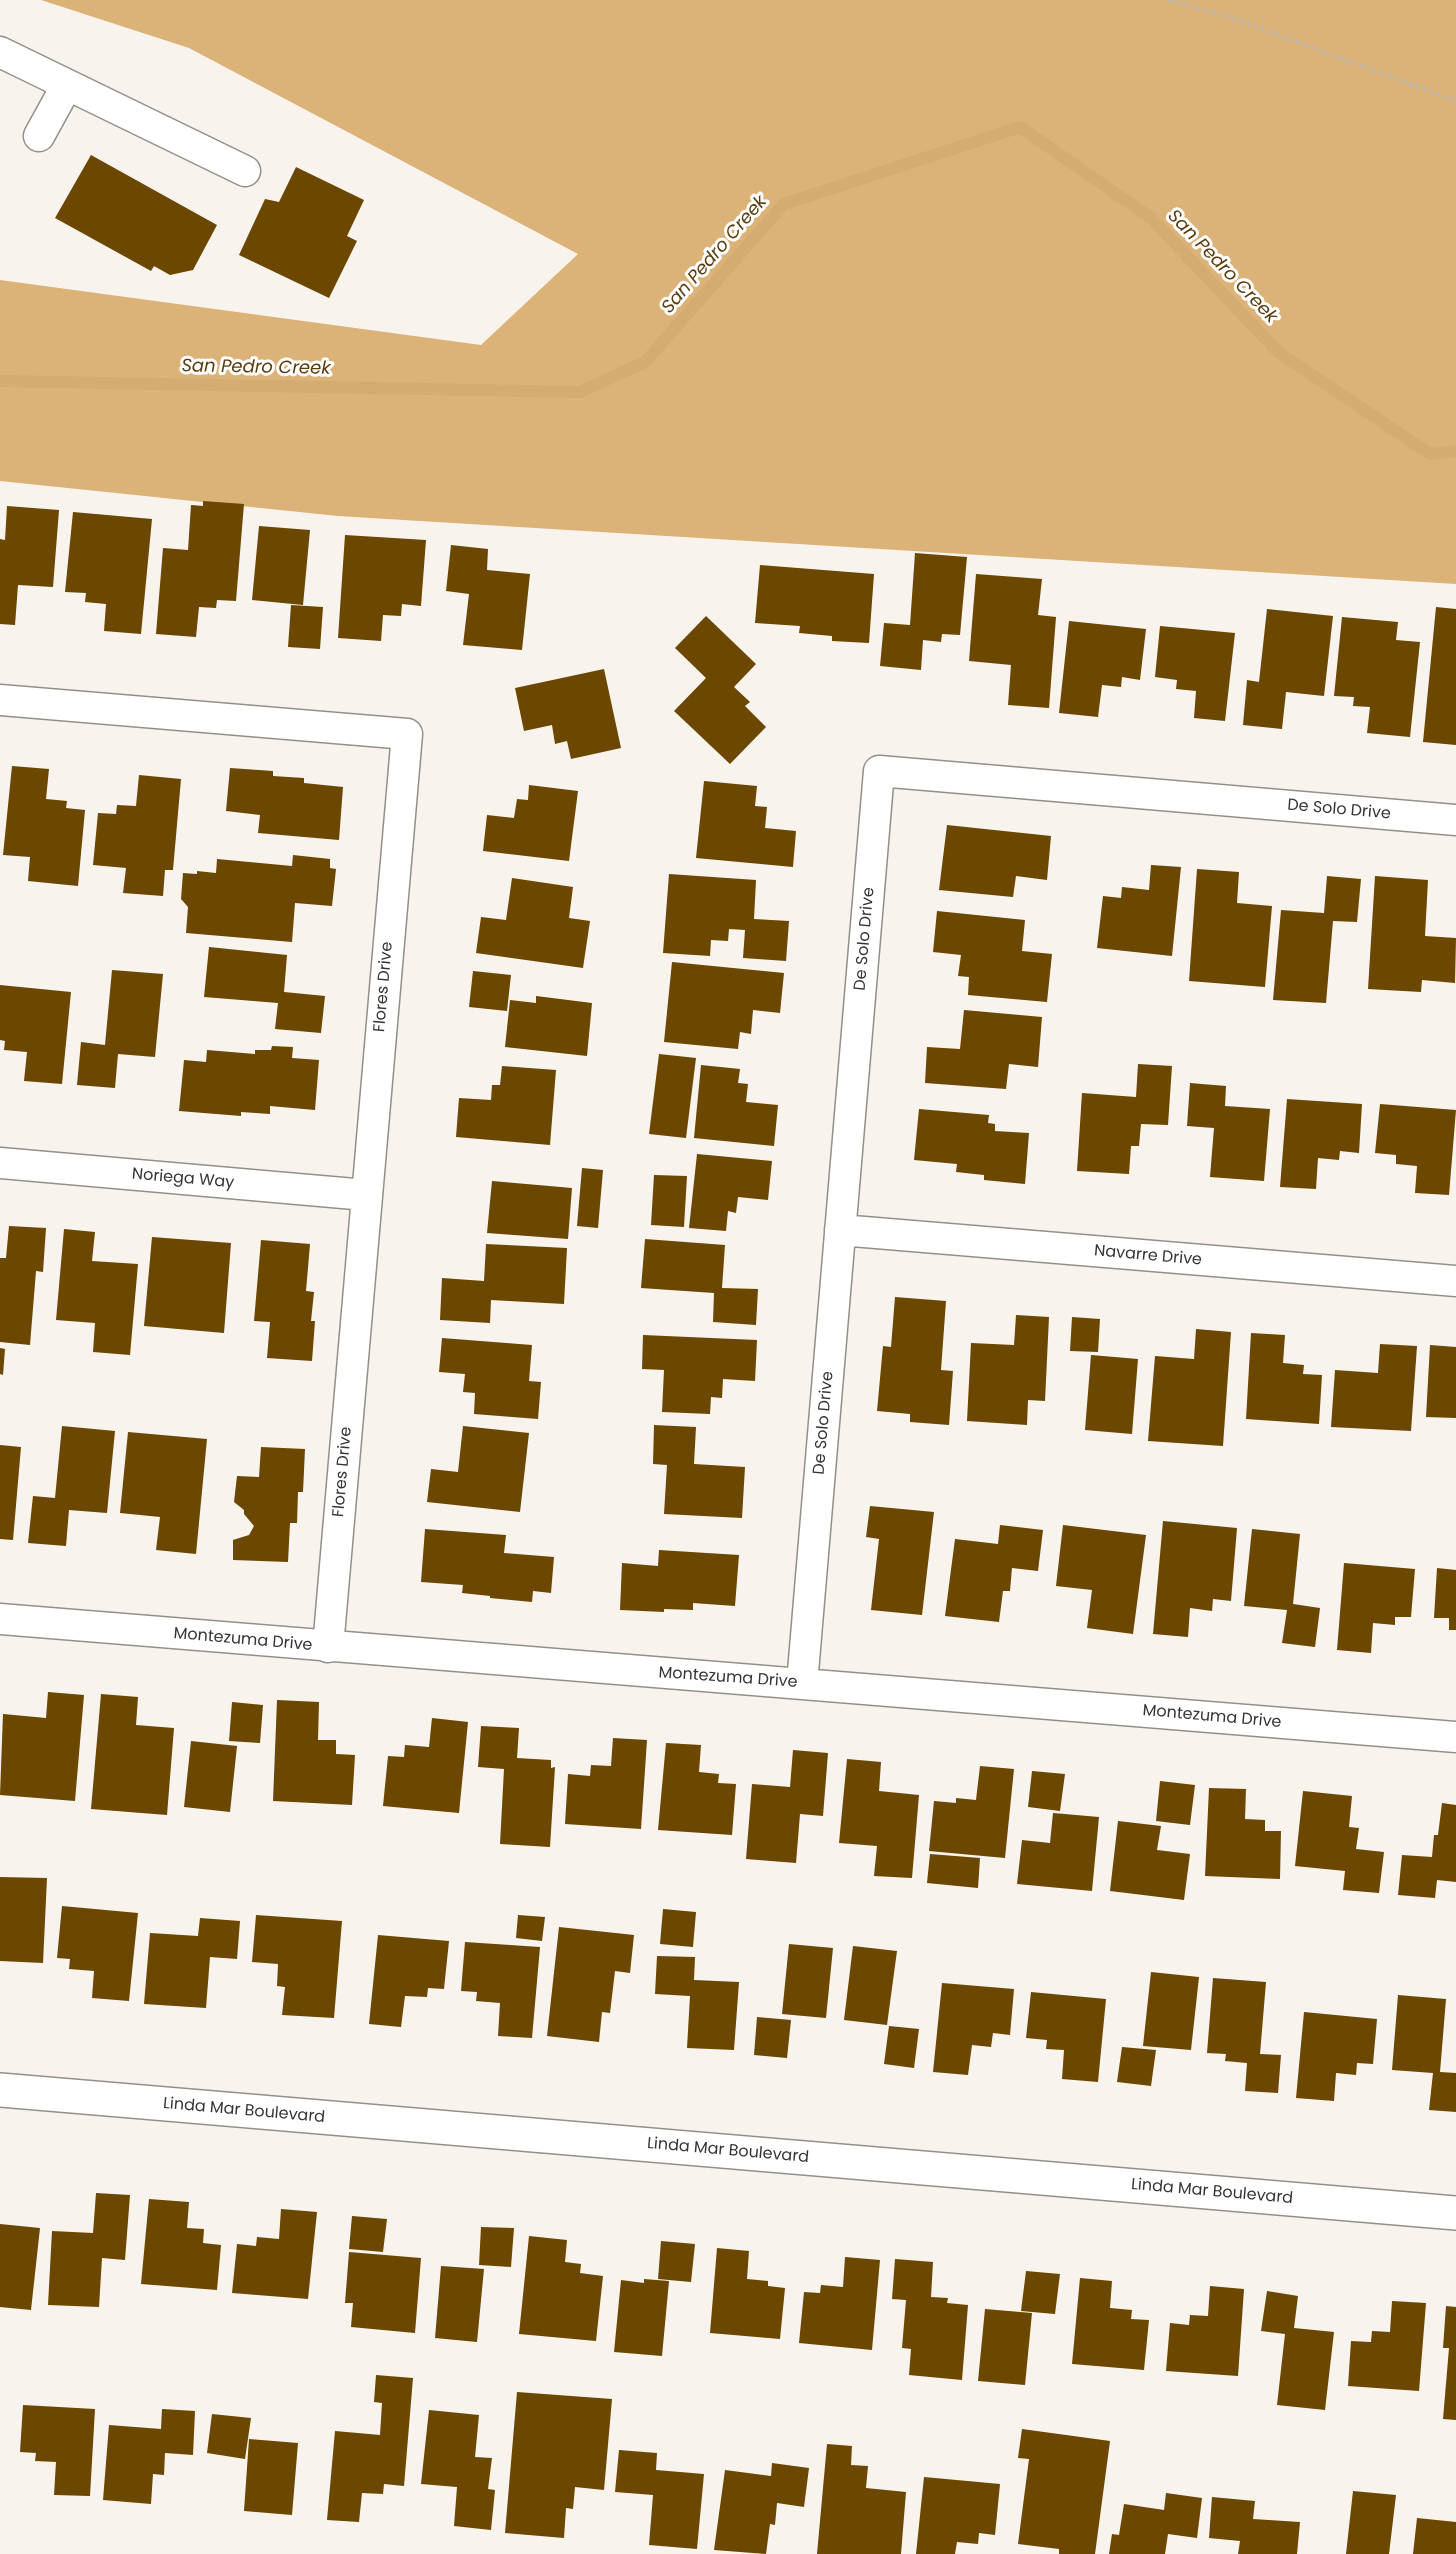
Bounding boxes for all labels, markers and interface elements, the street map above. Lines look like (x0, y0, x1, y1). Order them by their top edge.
water label: San Pedro Creek (658, 192, 772, 318)
water label: San Pedro Creek (1162, 206, 1282, 328)
water label: San Pedro Creek (181, 356, 331, 380)
street label: De Solo Drive (1287, 796, 1391, 824)
street label: De Solo Drive (851, 887, 879, 991)
street label: Flores Drive (370, 941, 398, 1033)
street label: Noriega Way (131, 1165, 235, 1193)
street label: Navarre Drive (1093, 1242, 1203, 1270)
street label: De Solo Drive (810, 1371, 838, 1475)
street label: Flores Drive (329, 1426, 357, 1518)
street label: Montezuma Drive (173, 1624, 313, 1656)
street label: Montezuma Drive (658, 1664, 798, 1692)
street label: Montezuma Drive (1142, 1701, 1282, 1733)
street label: Linda Mar Boulevard (162, 2094, 326, 2128)
street label: Linda Mar Boulevard (646, 2134, 810, 2168)
street label: Linda Mar Boulevard (1130, 2175, 1294, 2209)

